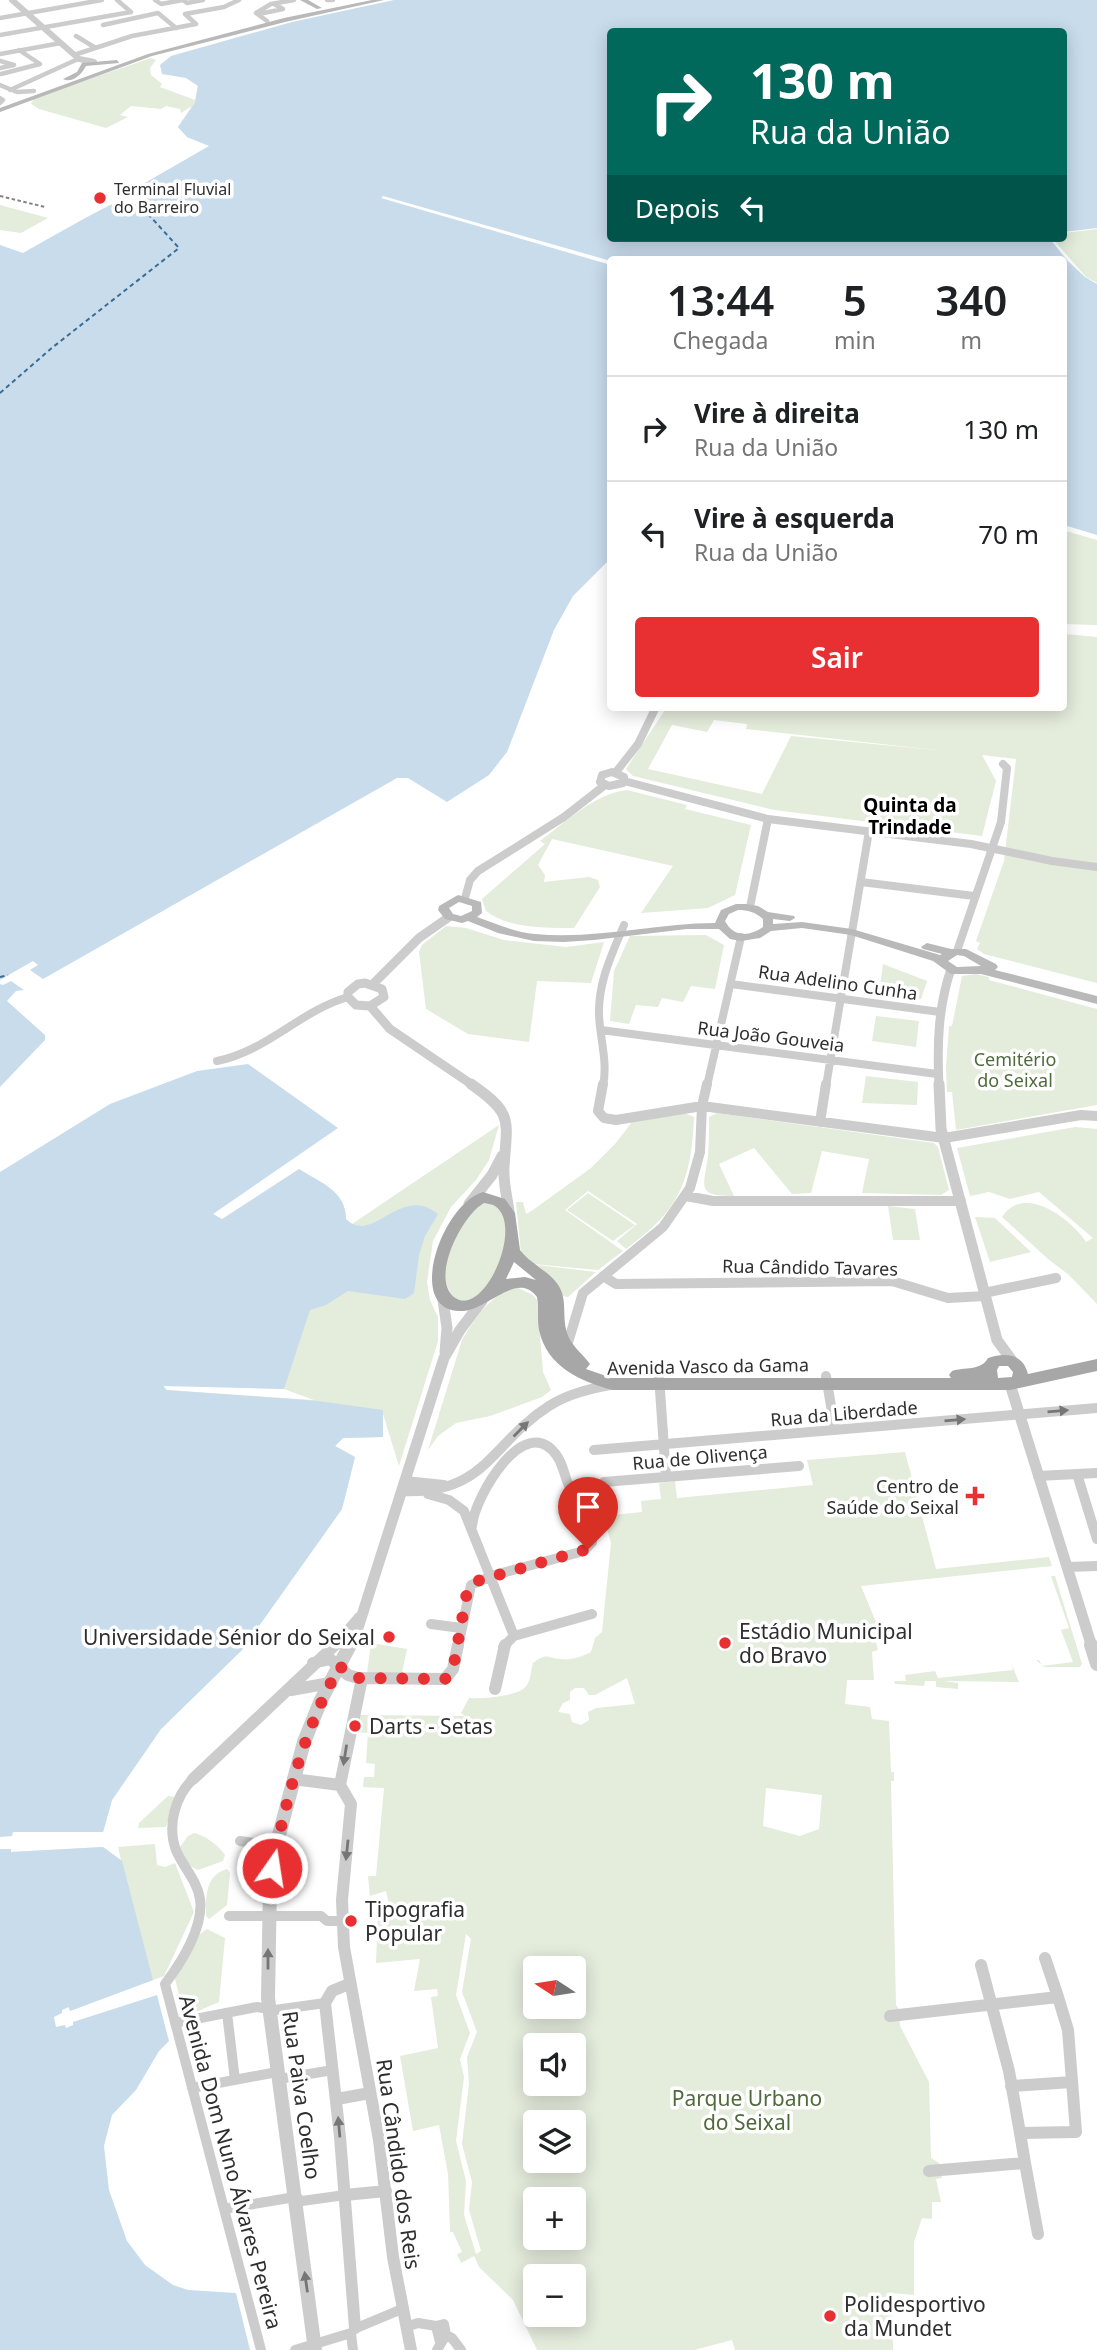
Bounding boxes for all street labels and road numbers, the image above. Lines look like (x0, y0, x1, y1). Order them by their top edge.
street label: Rua Adelino Cunha (757, 959, 919, 1005)
street label: Rua João Gouveia (696, 1015, 846, 1057)
street label: Rua Cândido Tavares (722, 1253, 898, 1281)
street label: Avenida Vasco da Gama (607, 1352, 809, 1380)
street label: Rua da Liberdade (769, 1395, 919, 1431)
street label: Rua de Olivença (631, 1439, 769, 1475)
street label: Avenida Dom Nuno Álvares Pereira (173, 1992, 289, 2332)
street label: Rua Paiva Coelho (276, 2009, 328, 2181)
street label: Rua Cândido dos Reis (370, 2057, 428, 2271)

